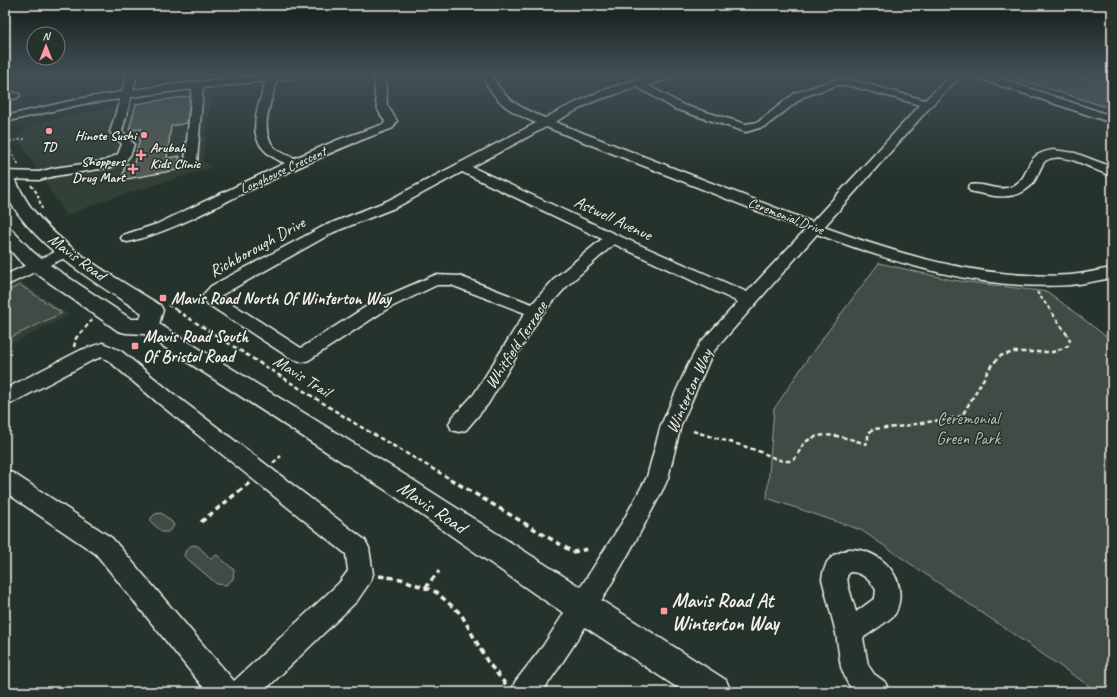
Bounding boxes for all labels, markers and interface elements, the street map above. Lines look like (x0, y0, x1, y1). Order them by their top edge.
north arrow (26, 26, 66, 66)
text: N (43, 29, 52, 43)
marker: TD (44, 126, 54, 136)
place label: Hinote Sushi (75, 127, 138, 144)
marker: Hinote Sushi (139, 130, 149, 140)
place label: TD (42, 138, 58, 155)
place label: Arubah Kids Clinic (150, 139, 201, 172)
street label: Longhouse Crescent (237, 142, 331, 197)
marker: Arubah Kids Clinic (135, 149, 147, 161)
place label: Shoppers Drug Mart (72, 153, 127, 186)
marker: Shoppers Drug Mart (128, 164, 138, 174)
street label: Astwell Avenue (571, 191, 657, 246)
street label: Ceremonial Drive (746, 194, 827, 239)
street label: Richborough Drive (205, 211, 310, 282)
street label: Mavis Road (44, 229, 112, 287)
place label: Mavis Road North Of Winterton Way (171, 288, 393, 309)
marker: Mavis Road North Of Winterton Way (158, 293, 168, 303)
street label: Whitfield Terrace (480, 296, 553, 393)
place label: Mavis Road South Of Bristol Road (143, 326, 249, 367)
marker: Mavis Road South Of Bristol Road (130, 341, 140, 351)
street label: Winterton Way (661, 345, 717, 436)
street label: Mavis Trail (269, 350, 337, 403)
park label: Ceremonial Green Park (936, 408, 1002, 449)
street label: Mavis Road (393, 475, 474, 541)
place label: Mavis Road At Winterton Way (672, 588, 781, 636)
marker: Mavis Road At Winterton Way (659, 606, 669, 616)

